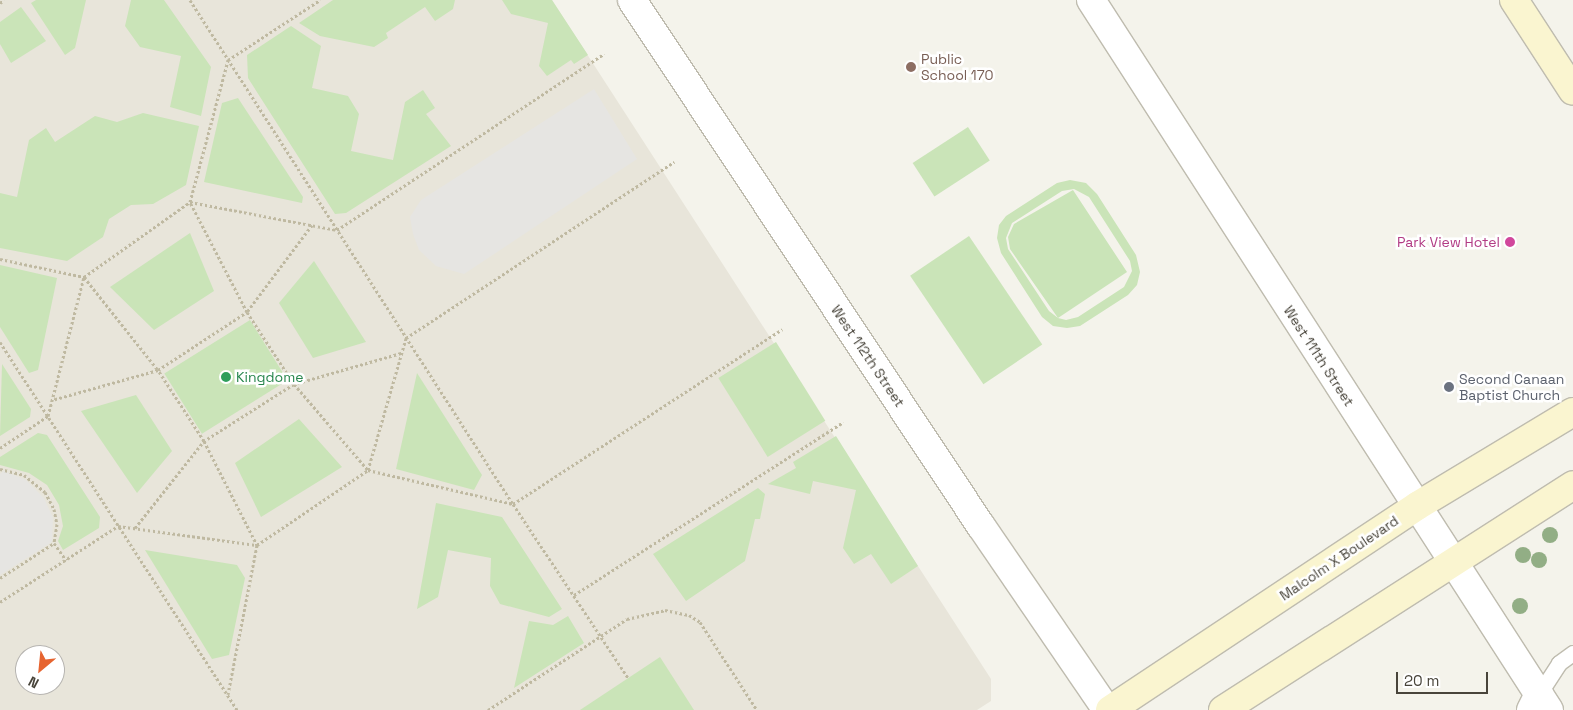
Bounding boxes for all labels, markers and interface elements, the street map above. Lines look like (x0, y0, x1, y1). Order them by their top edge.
place label: Public School 170 (921, 51, 993, 84)
marker: Public School 170 (905, 61, 917, 73)
place label: Park View Hotel (1397, 234, 1500, 250)
marker: Park View Hotel (1504, 236, 1516, 248)
street label: West 112th Street (828, 302, 908, 410)
street label: West 111th Street (1280, 303, 1358, 409)
place label: Kingdome (236, 369, 304, 385)
marker: Kingdome (220, 371, 232, 383)
place label: Second Canaan Baptist Church (1459, 371, 1564, 404)
marker: Second Canaan Baptist Church (1443, 381, 1455, 393)
street label: Malcolm X Boulevard (1276, 512, 1402, 604)
north arrow (15, 645, 65, 695)
scale bar (1398, 662, 1490, 694)
text: 20 m (1404, 671, 1439, 690)
text: N (25, 672, 42, 693)

